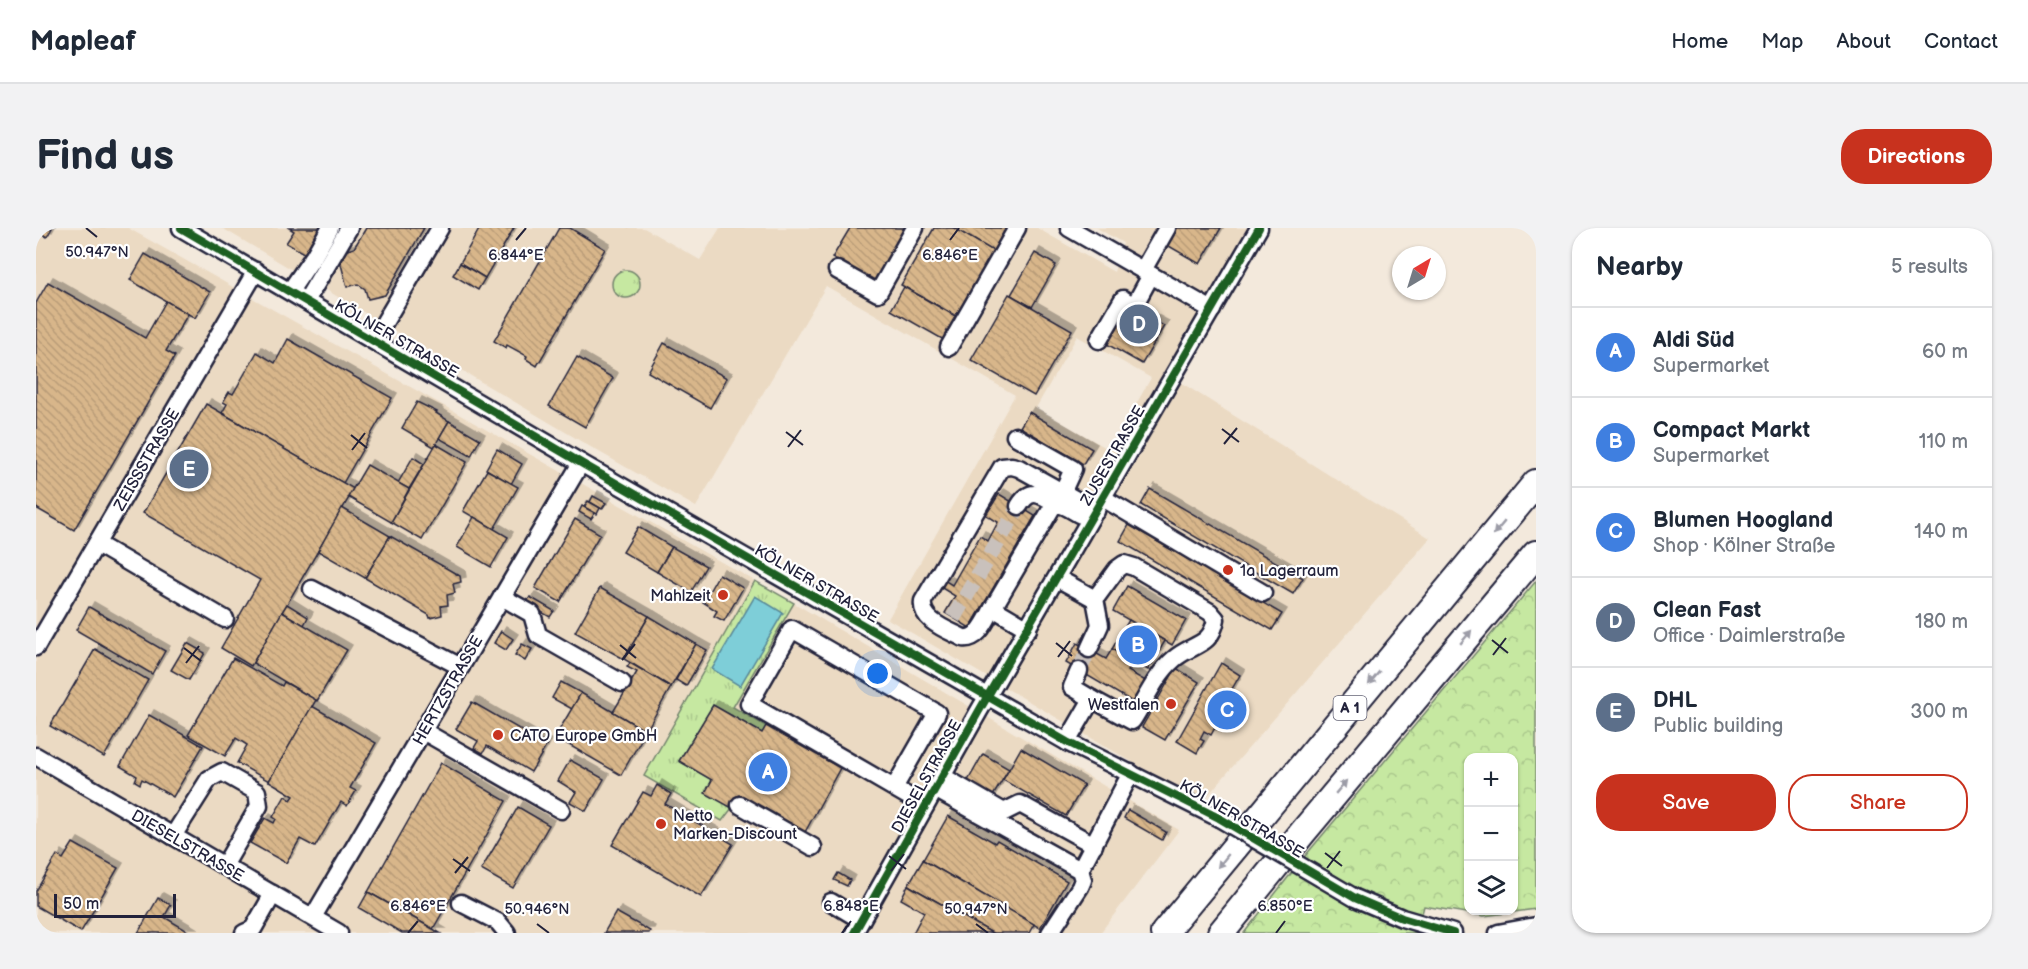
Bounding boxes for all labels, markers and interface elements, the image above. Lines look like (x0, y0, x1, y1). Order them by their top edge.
text: Mapleaf (30, 25, 136, 58)
text: Home (1671, 29, 1728, 54)
text: Map (1761, 29, 1803, 54)
text: About (1836, 29, 1891, 54)
text: Contact (1924, 29, 1998, 54)
button: Directions (1841, 129, 1992, 184)
text: Find us (36, 131, 174, 182)
text: 50.947°N (65, 243, 129, 262)
text: 6.844°E (488, 246, 544, 265)
text: 6.846°E (922, 246, 978, 265)
north arrow (1392, 246, 1446, 300)
text: Nearby (1596, 252, 1683, 283)
text: 5 results (1891, 255, 1968, 279)
street label: KÖLNER STRASSE (331, 294, 463, 383)
pin: D (1120, 302, 1158, 346)
text: Aldi Süd (1653, 327, 1735, 354)
text: A (1609, 340, 1622, 364)
text: 60 m (1922, 340, 1968, 364)
text: Supermarket (1653, 354, 1769, 378)
street label: ZUSESTRASSE (1077, 403, 1149, 510)
street label: ZEISSSTRASSE (110, 405, 184, 515)
text: Compact Markt (1653, 417, 1810, 444)
text: B (1608, 430, 1623, 454)
text: 110 m (1919, 430, 1968, 454)
text: Supermarket (1653, 444, 1769, 468)
pin: E (170, 446, 208, 492)
text: Blumen Hoogland (1653, 507, 1833, 534)
one-way arrow (1492, 520, 1505, 536)
text: C (1608, 520, 1623, 544)
text: 140 m (1914, 520, 1968, 544)
text: Shop · Kölner Straße (1653, 534, 1835, 558)
street label: KÖLNER STRASSE (751, 539, 883, 628)
place label: 1a Lagerraum (1240, 562, 1339, 581)
marker: 1a Lagerraum (1221, 563, 1235, 577)
place label: Mahlzeit (650, 587, 711, 606)
marker: Mahlzeit (716, 588, 730, 602)
text: Clean Fast (1653, 597, 1761, 624)
text: D (1609, 610, 1622, 634)
text: 180 m (1915, 610, 1968, 634)
pin: B (1118, 622, 1158, 668)
text: Office · Daimlerstraße (1653, 624, 1845, 648)
one-way arrow (1459, 630, 1472, 645)
street label: HERTZSTRASSE (409, 633, 487, 749)
your location (863, 659, 892, 688)
one-way arrow (1368, 670, 1381, 685)
text: DHL (1653, 687, 1697, 714)
pin: C (1208, 688, 1246, 732)
place label: Westfalen (1088, 696, 1159, 715)
road number: A 1 (1334, 696, 1366, 720)
marker: Westfalen (1164, 697, 1178, 711)
text: E (1609, 700, 1622, 724)
text: 300 m (1910, 700, 1968, 724)
text: Public building (1653, 714, 1783, 738)
street label: DIESELSTRASSE (888, 717, 966, 837)
place label: CATO Europe GmbH (510, 727, 657, 746)
marker: CATO Europe GmbH (491, 728, 505, 742)
pin: A (748, 750, 788, 794)
map controls (1464, 753, 1518, 915)
button: + (1464, 753, 1518, 807)
street label: KÖLNER STRASSE (1176, 774, 1308, 863)
button: Save (1596, 774, 1776, 831)
button: Share (1788, 774, 1968, 831)
one-way arrow (1334, 779, 1347, 795)
street label: DIESELSTRASSE (128, 806, 247, 886)
place label: Netto Marken-Discount (673, 807, 797, 844)
button: − (1464, 807, 1518, 861)
marker: Netto Marken-Discount (654, 817, 668, 831)
one-way arrow (1217, 853, 1230, 868)
button: layers (1464, 861, 1518, 915)
scale bar (54, 891, 176, 918)
text: 50 m (63, 895, 99, 914)
text: 6.846°E (390, 897, 446, 916)
text: 6.848°E (823, 897, 879, 916)
text: 6.850°E (1257, 897, 1313, 916)
text: 50.946°N (504, 900, 570, 919)
text: 50.947°N (944, 900, 1008, 919)

